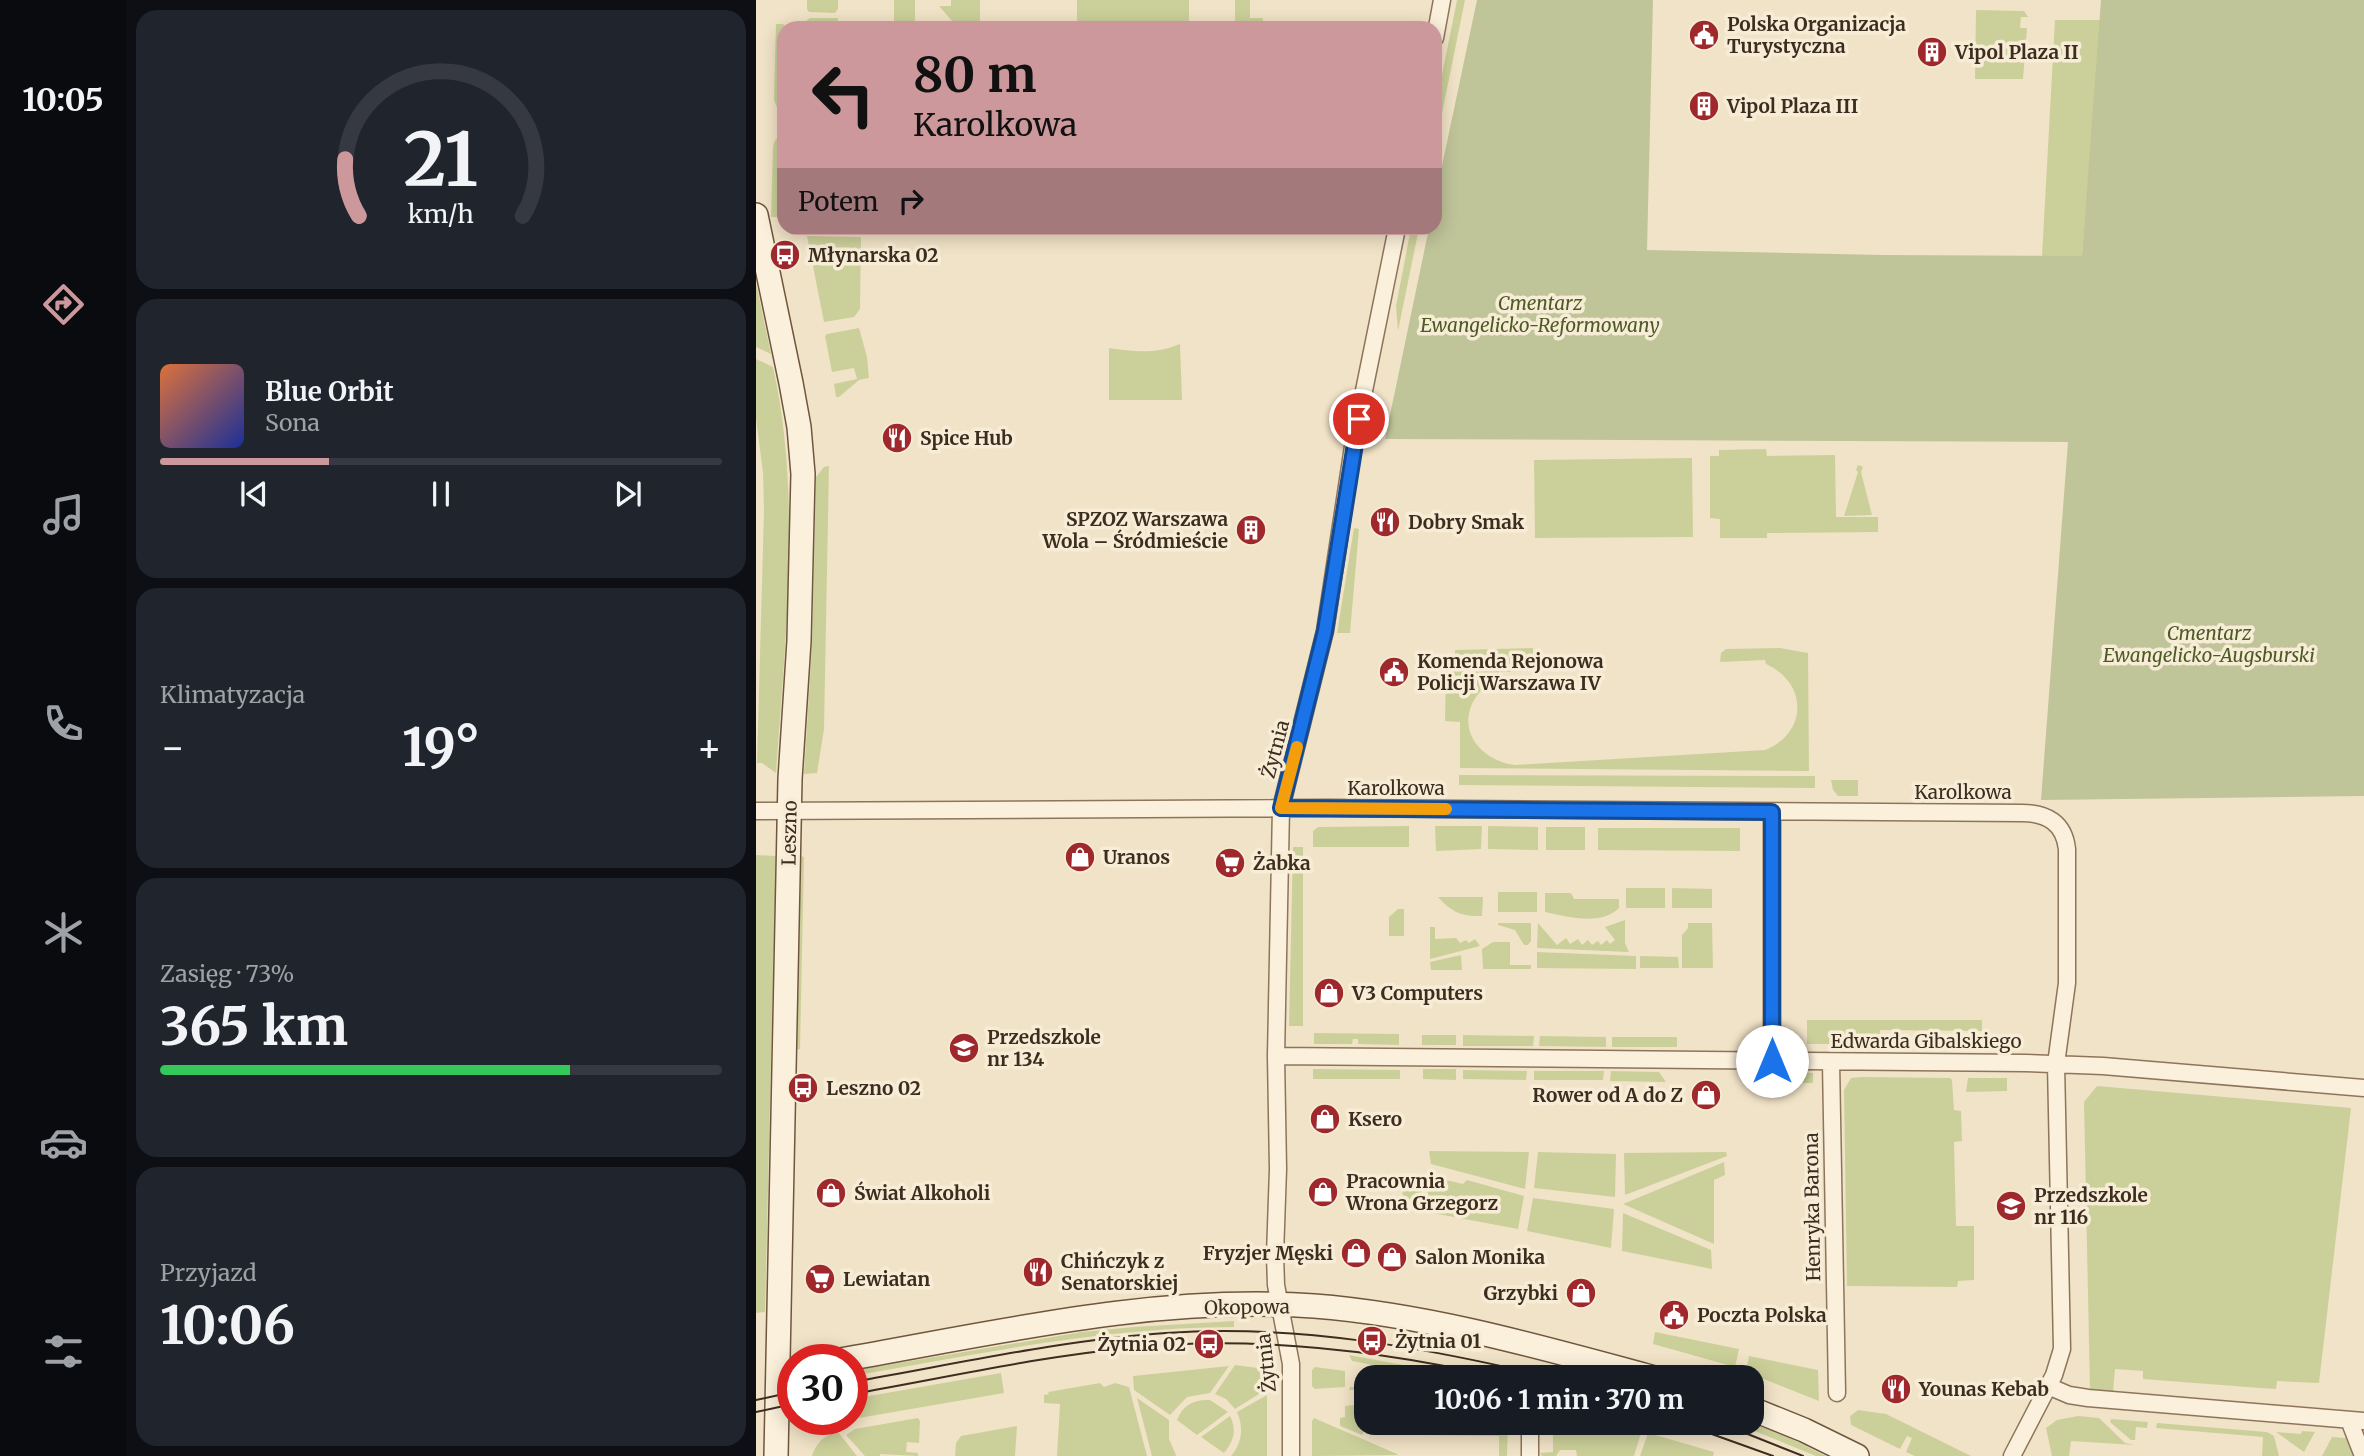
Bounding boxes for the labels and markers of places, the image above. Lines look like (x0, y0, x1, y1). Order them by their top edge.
place label: Polska Organizacja Turystyczna (1727, 12, 1906, 58)
public building icon: Polska Organizacja Turystyczna (1687, 18, 1721, 52)
building icon: Vipol Plaza II (1915, 35, 1949, 69)
place label: Vipol Plaza II (1954, 40, 2079, 64)
building icon: Vipol Plaza III (1687, 89, 1721, 123)
place label: Vipol Plaza III (1726, 94, 1858, 118)
bus stop icon: Młynarska 02 (768, 238, 802, 272)
place label: Młynarska 02 (808, 243, 938, 267)
pin (1329, 389, 1389, 449)
restaurant icon: Spice Hub (880, 421, 914, 455)
place label: Spice Hub (920, 426, 1013, 450)
restaurant icon: Dobry Smak (1368, 505, 1402, 539)
place label: SPZOZ Warszawa Wola – Śródmieście (1042, 507, 1228, 553)
place label: Dobry Smak (1408, 510, 1525, 534)
building icon: SPZOZ Warszawa Wola – Śródmieście (1234, 513, 1268, 547)
place label: Komenda Rejonowa Policji Warszawa IV (1417, 649, 1604, 695)
public building icon: Komenda Rejonowa Policji Warszawa IV (1377, 655, 1411, 689)
shop icon: Uranos (1063, 840, 1097, 874)
place label: Uranos (1103, 845, 1170, 869)
supermarket icon: Żabka (1213, 846, 1247, 880)
place label: Żabka (1253, 851, 1311, 875)
shop icon: V3 Computers (1312, 976, 1346, 1010)
place label: V3 Computers (1351, 981, 1483, 1005)
place label: Przedszkole nr 134 (987, 1025, 1101, 1071)
school or university icon: Przedszkole nr 134 (947, 1031, 981, 1065)
bus stop icon: Leszno 02 (786, 1071, 820, 1105)
place label: Leszno 02 (826, 1076, 921, 1100)
shop icon: Rower od A do Z (1689, 1078, 1723, 1112)
place label: Rower od A do Z (1532, 1083, 1683, 1107)
shop icon: Ksero (1308, 1102, 1342, 1136)
place label: Ksero (1348, 1107, 1402, 1131)
place label: Pracownia Wrona Grzegorz (1345, 1169, 1498, 1215)
shop icon: Pracownia Wrona Grzegorz (1306, 1175, 1340, 1209)
shop icon: Świat Alkoholi (814, 1176, 848, 1210)
place label: Świat Alkoholi (854, 1181, 991, 1205)
place label: Przedszkole nr 116 (2034, 1183, 2148, 1229)
school or university icon: Przedszkole nr 116 (1994, 1189, 2028, 1223)
shop icon: Fryzjer Męski (1339, 1236, 1373, 1270)
shop icon: Salon Monika (1375, 1240, 1409, 1274)
place label: Fryzjer Męski (1203, 1241, 1333, 1265)
place label: Salon Monika (1415, 1245, 1545, 1269)
place label: Chińczyk z Senatorskiej (1061, 1249, 1178, 1295)
restaurant icon: Chińczyk z Senatorskiej (1021, 1255, 1055, 1289)
supermarket icon: Lewiatan (803, 1262, 837, 1296)
place label: Lewiatan (843, 1267, 930, 1291)
shop icon: Grzybki (1564, 1276, 1598, 1310)
place label: Grzybki (1483, 1281, 1558, 1305)
public building icon: Poczta Polska (1657, 1298, 1691, 1332)
place label: Poczta Polska (1697, 1303, 1827, 1327)
bus stop icon: Żytnia 01 (1355, 1324, 1389, 1358)
bus stop icon: Żytnia 02 (1192, 1327, 1226, 1361)
place label: Żytnia 01 (1395, 1329, 1481, 1353)
place label: Żytnia 02 (1098, 1332, 1186, 1356)
restaurant icon: Younas Kebab (1879, 1372, 1913, 1406)
place label: Younas Kebab (1918, 1377, 2049, 1401)

